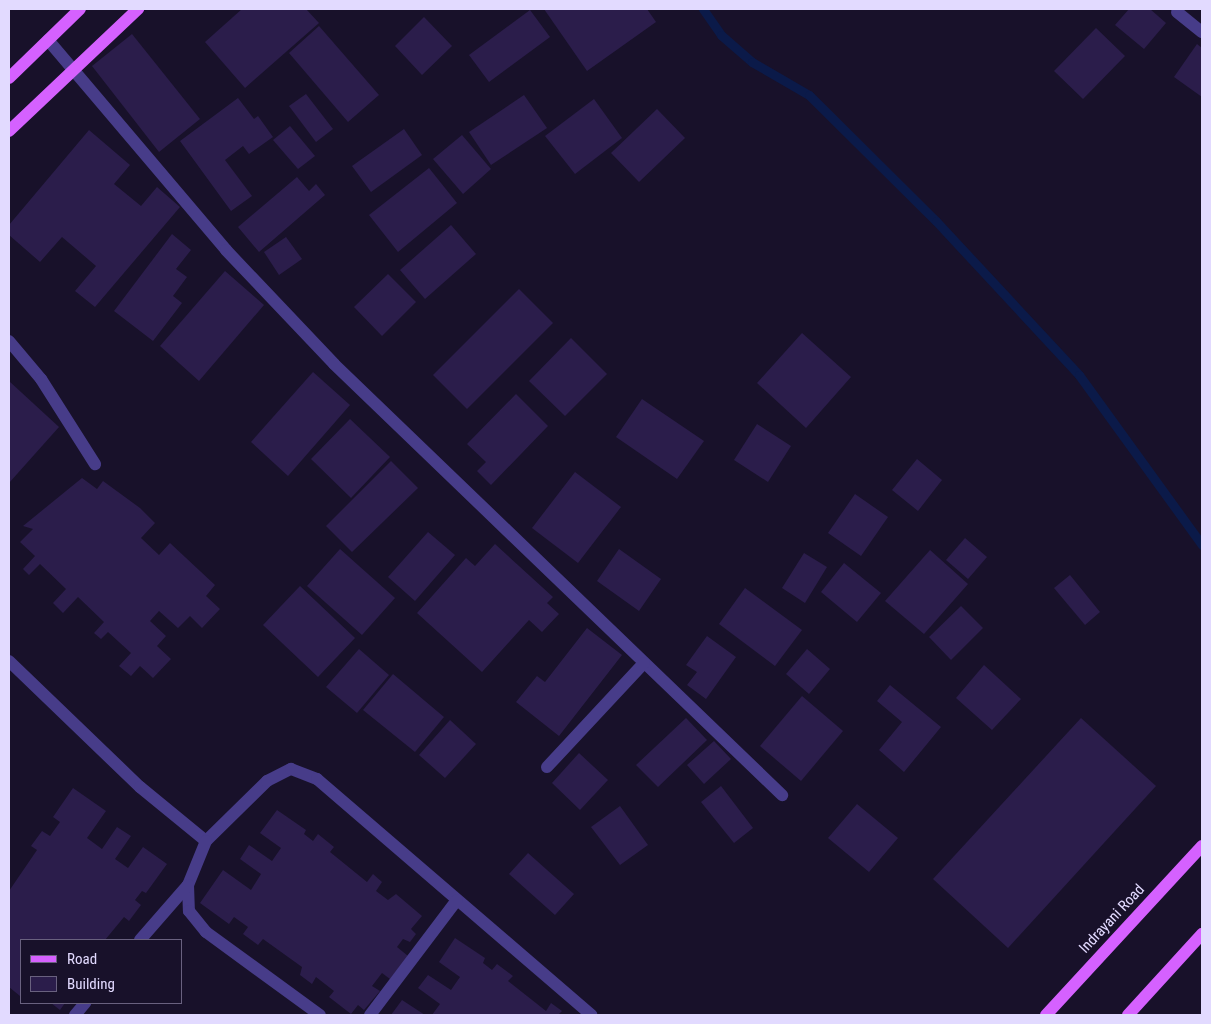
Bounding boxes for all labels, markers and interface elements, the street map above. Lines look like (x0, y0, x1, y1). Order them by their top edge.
street label: Indrayani Road (1076, 881, 1148, 957)
legend (20, 939, 182, 1004)
text: Road (67, 950, 97, 968)
text: Building (67, 975, 115, 993)

